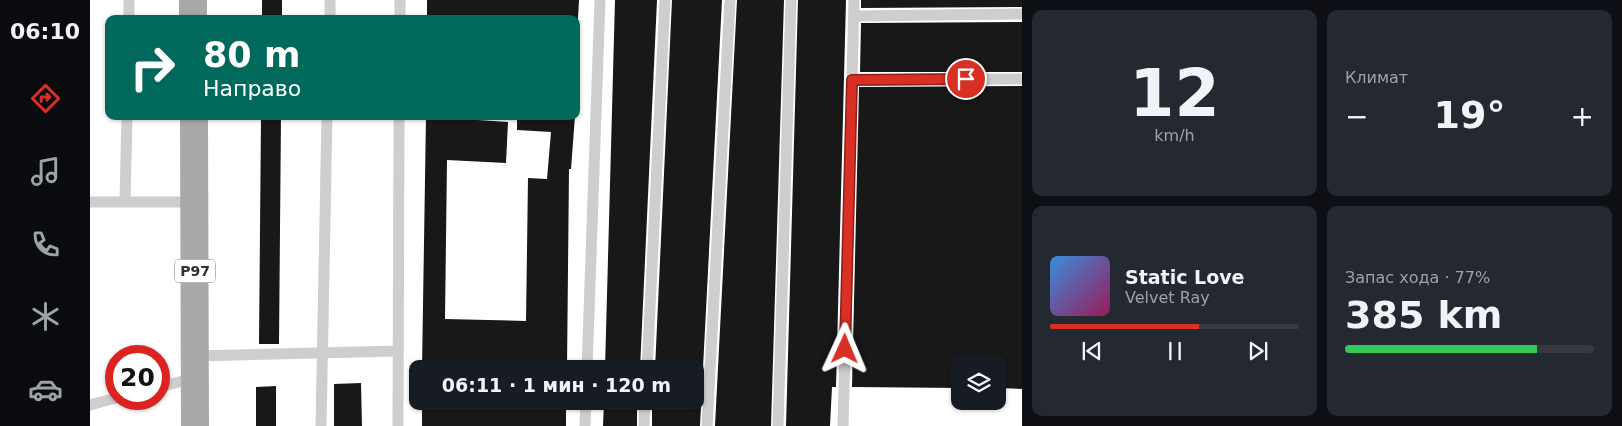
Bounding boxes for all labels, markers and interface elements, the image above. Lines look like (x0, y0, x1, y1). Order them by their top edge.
text: 06:10 (10, 19, 80, 44)
icon: right (120, 35, 185, 100)
text: 80 m (203, 35, 300, 75)
text: 12 (1129, 56, 1220, 131)
pin (945, 58, 987, 100)
icon: arrive (952, 65, 980, 93)
text: Климат (1345, 68, 1408, 87)
text: Направо (203, 76, 301, 101)
icon: directions (28, 81, 63, 116)
text: 19° (1434, 93, 1505, 137)
text: − (1345, 100, 1368, 133)
text: + (1571, 100, 1594, 133)
text: km/h (1154, 126, 1195, 145)
icon: music (28, 154, 63, 189)
icon: phone (28, 227, 63, 262)
road number: Р97 (175, 260, 215, 282)
text: Static Love (1125, 266, 1245, 288)
text: Запас хода · 77% (1345, 268, 1490, 287)
text: Velvet Ray (1125, 288, 1210, 307)
text: 385 km (1345, 293, 1502, 337)
icon: climate (28, 299, 63, 334)
position arrow (818, 322, 870, 374)
icon: previous (1078, 337, 1106, 365)
icon: pause (1161, 337, 1189, 365)
icon: next (1244, 337, 1272, 365)
speed limit sign: 20 (105, 345, 170, 410)
map controls (951, 355, 1006, 410)
button: layers (951, 355, 1006, 410)
icon: car (28, 372, 63, 407)
text: 06:11 · 1 мин · 120 m (442, 374, 671, 396)

